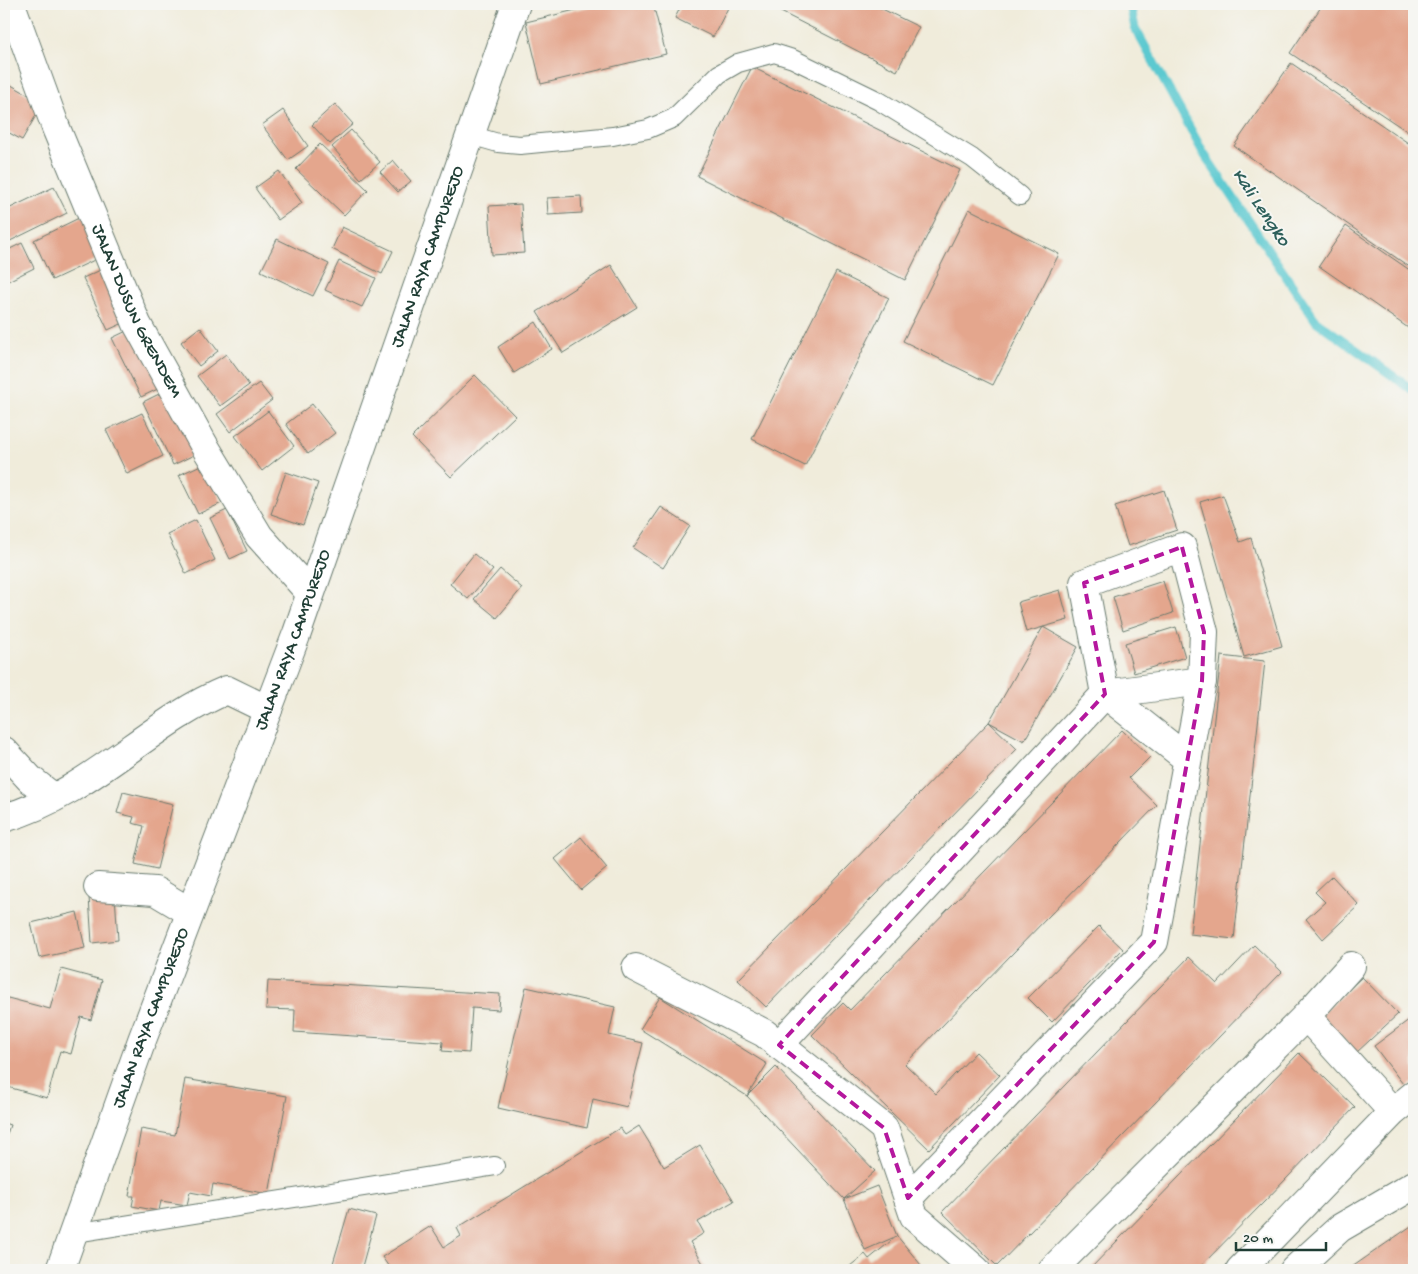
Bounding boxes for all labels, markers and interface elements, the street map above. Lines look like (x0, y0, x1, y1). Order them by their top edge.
street label: JALAN RAYA CAMPUREJO (387, 163, 469, 350)
water label: Kali Lengko (1226, 165, 1295, 252)
street label: JALAN DUSUN GRENDEM (87, 221, 187, 402)
street label: JALAN RAYA CAMPUREJO (250, 546, 336, 733)
street label: JALAN RAYA CAMPUREJO (108, 925, 194, 1111)
scale bar (1236, 1219, 1326, 1251)
text: 20 m (1243, 1230, 1273, 1248)

